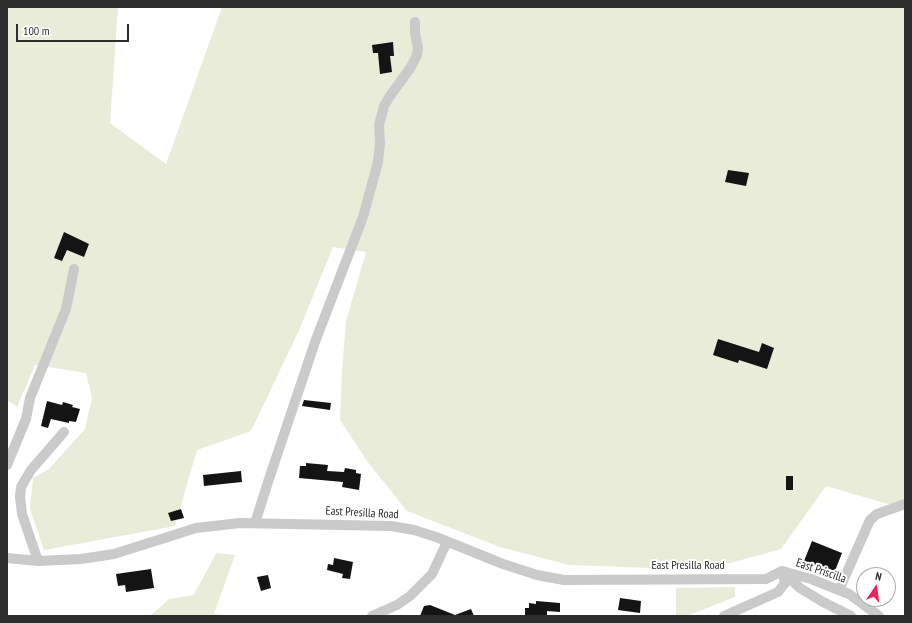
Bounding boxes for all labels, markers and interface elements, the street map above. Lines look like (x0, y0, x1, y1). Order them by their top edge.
scale bar (18, 16, 131, 42)
text: 100 m (23, 23, 50, 38)
street label: East Presilla Road (325, 504, 399, 522)
street label: East Priscilla (794, 556, 848, 586)
street label: East Presilla Road (651, 559, 725, 573)
north arrow (856, 567, 896, 607)
text: N (874, 569, 883, 584)

